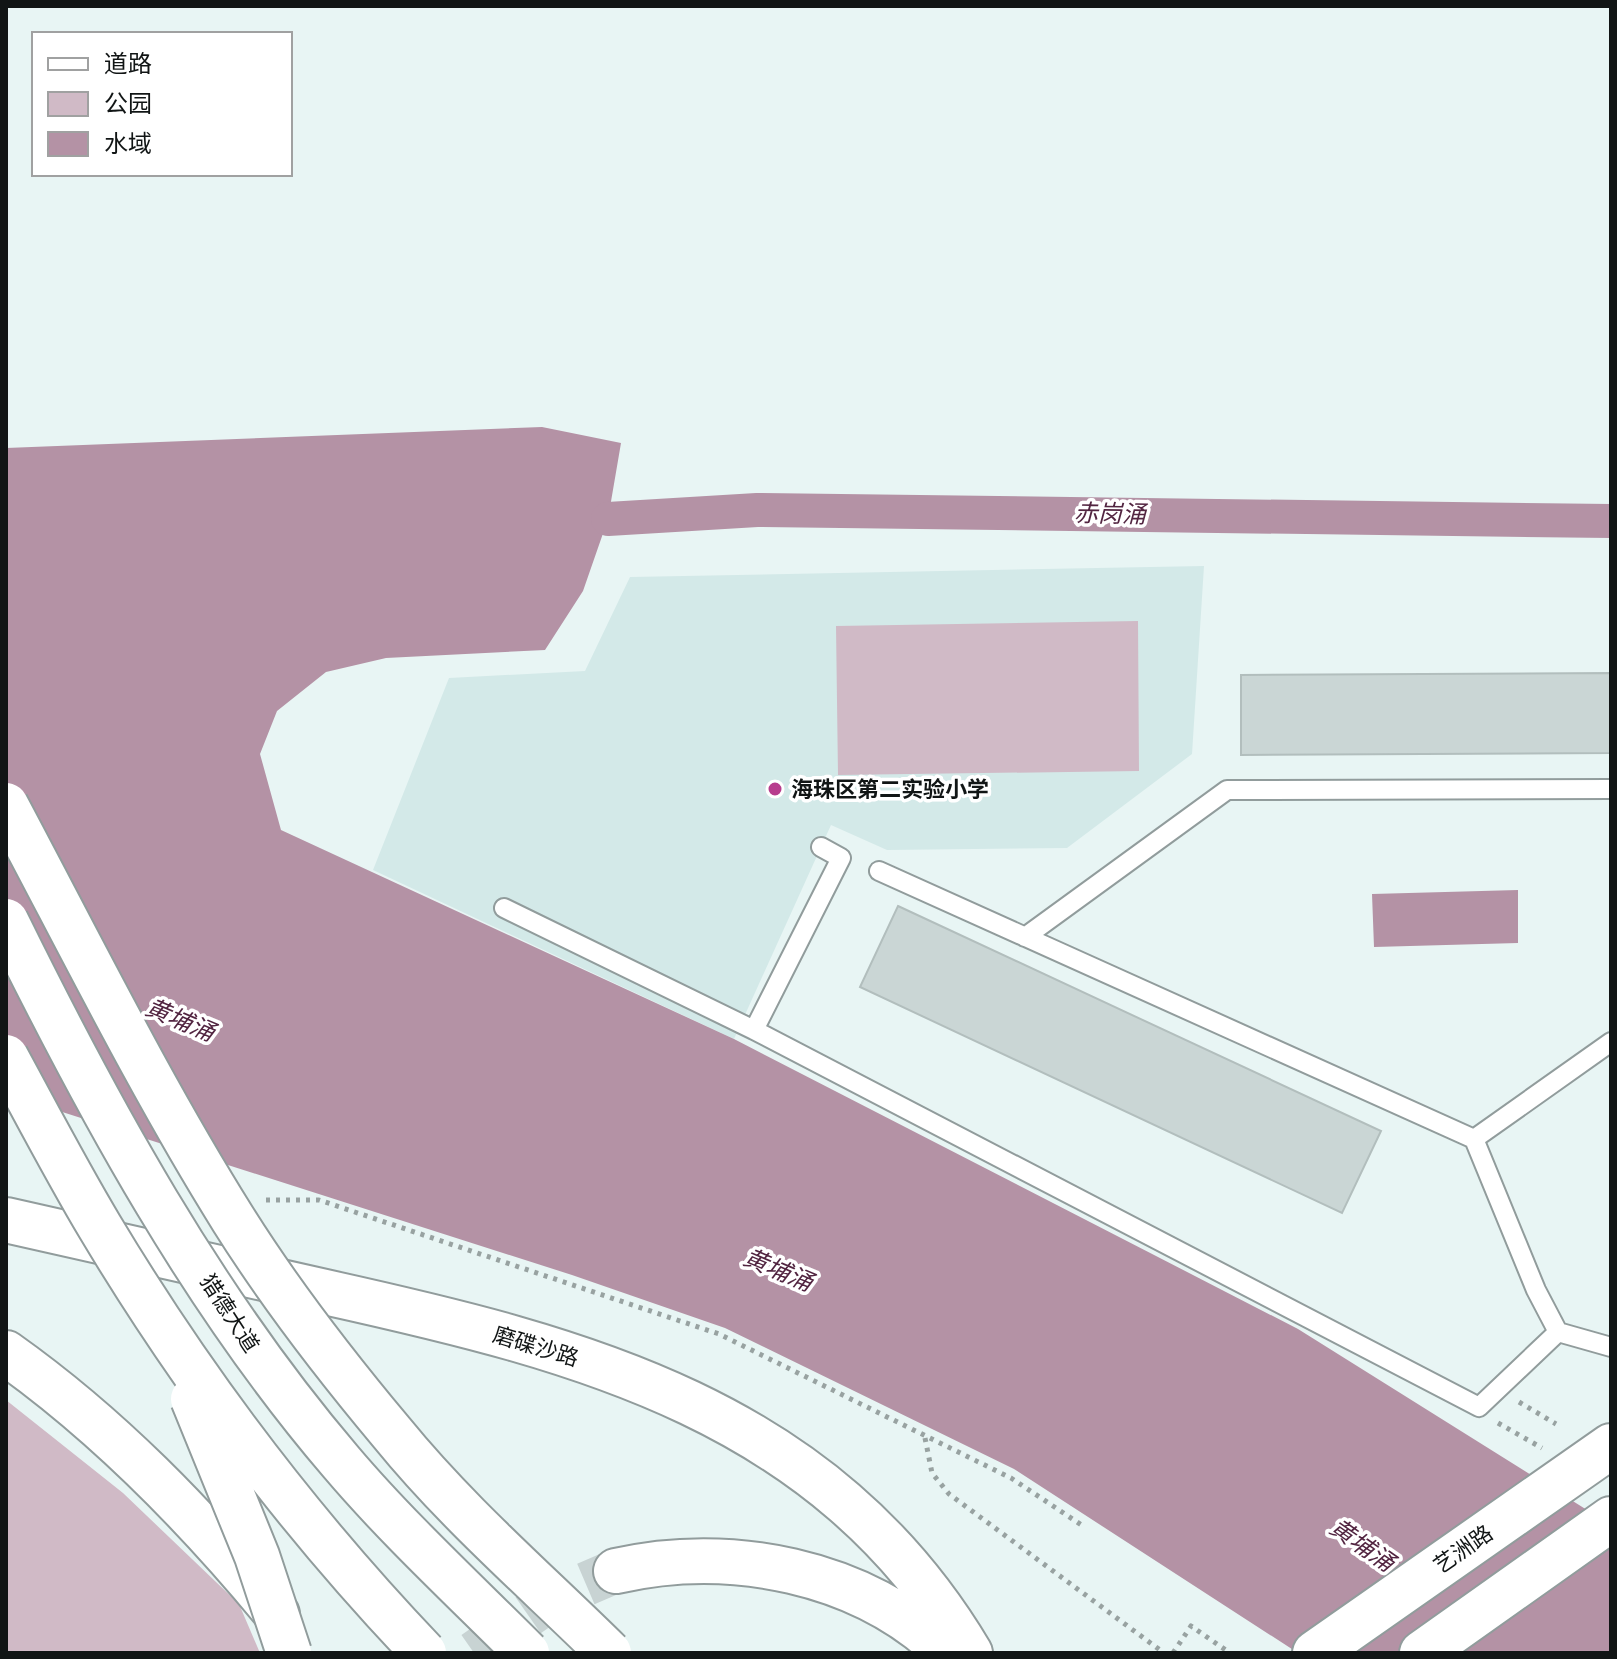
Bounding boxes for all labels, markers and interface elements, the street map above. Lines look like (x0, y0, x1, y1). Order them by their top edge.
legend (32, 32, 292, 176)
text: 道路 (104, 48, 152, 79)
text: 公园 (104, 88, 152, 119)
text: 水域 (104, 128, 152, 159)
water label: 赤岗涌 (1074, 497, 1149, 530)
place label: 海珠区第二实验小学 (791, 775, 989, 804)
marker: 海珠区第二实验小学 (766, 780, 784, 798)
water label: 黄埔涌 (141, 991, 222, 1049)
water label: 黄埔涌 (739, 1241, 820, 1299)
street label: 猎德大道 (193, 1268, 266, 1358)
street label: 磨碟沙路 (490, 1320, 582, 1373)
water label: 黄埔涌 (1324, 1511, 1403, 1580)
street label: 艺洲路 (1428, 1519, 1499, 1580)

